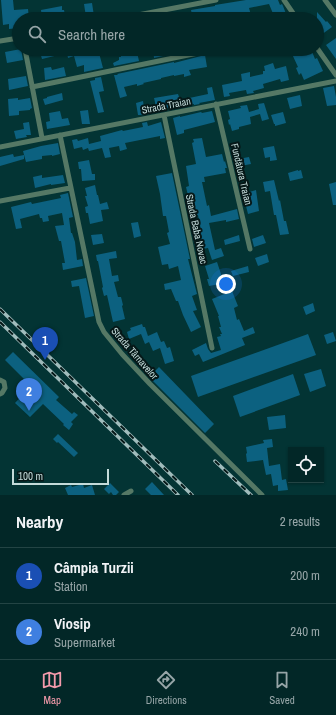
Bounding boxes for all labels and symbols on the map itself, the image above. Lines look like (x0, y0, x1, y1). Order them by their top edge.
street label: Strada Traian (140, 94, 192, 117)
street label: Fundătura Traian (228, 142, 255, 206)
street label: Strada Baba Novac (183, 193, 210, 265)
your location (216, 274, 236, 294)
street label: Strada Târnavelor (108, 325, 161, 382)
pin: 1 (32, 327, 58, 360)
pin: 2 (16, 378, 42, 411)
scale bar (12, 467, 109, 486)

